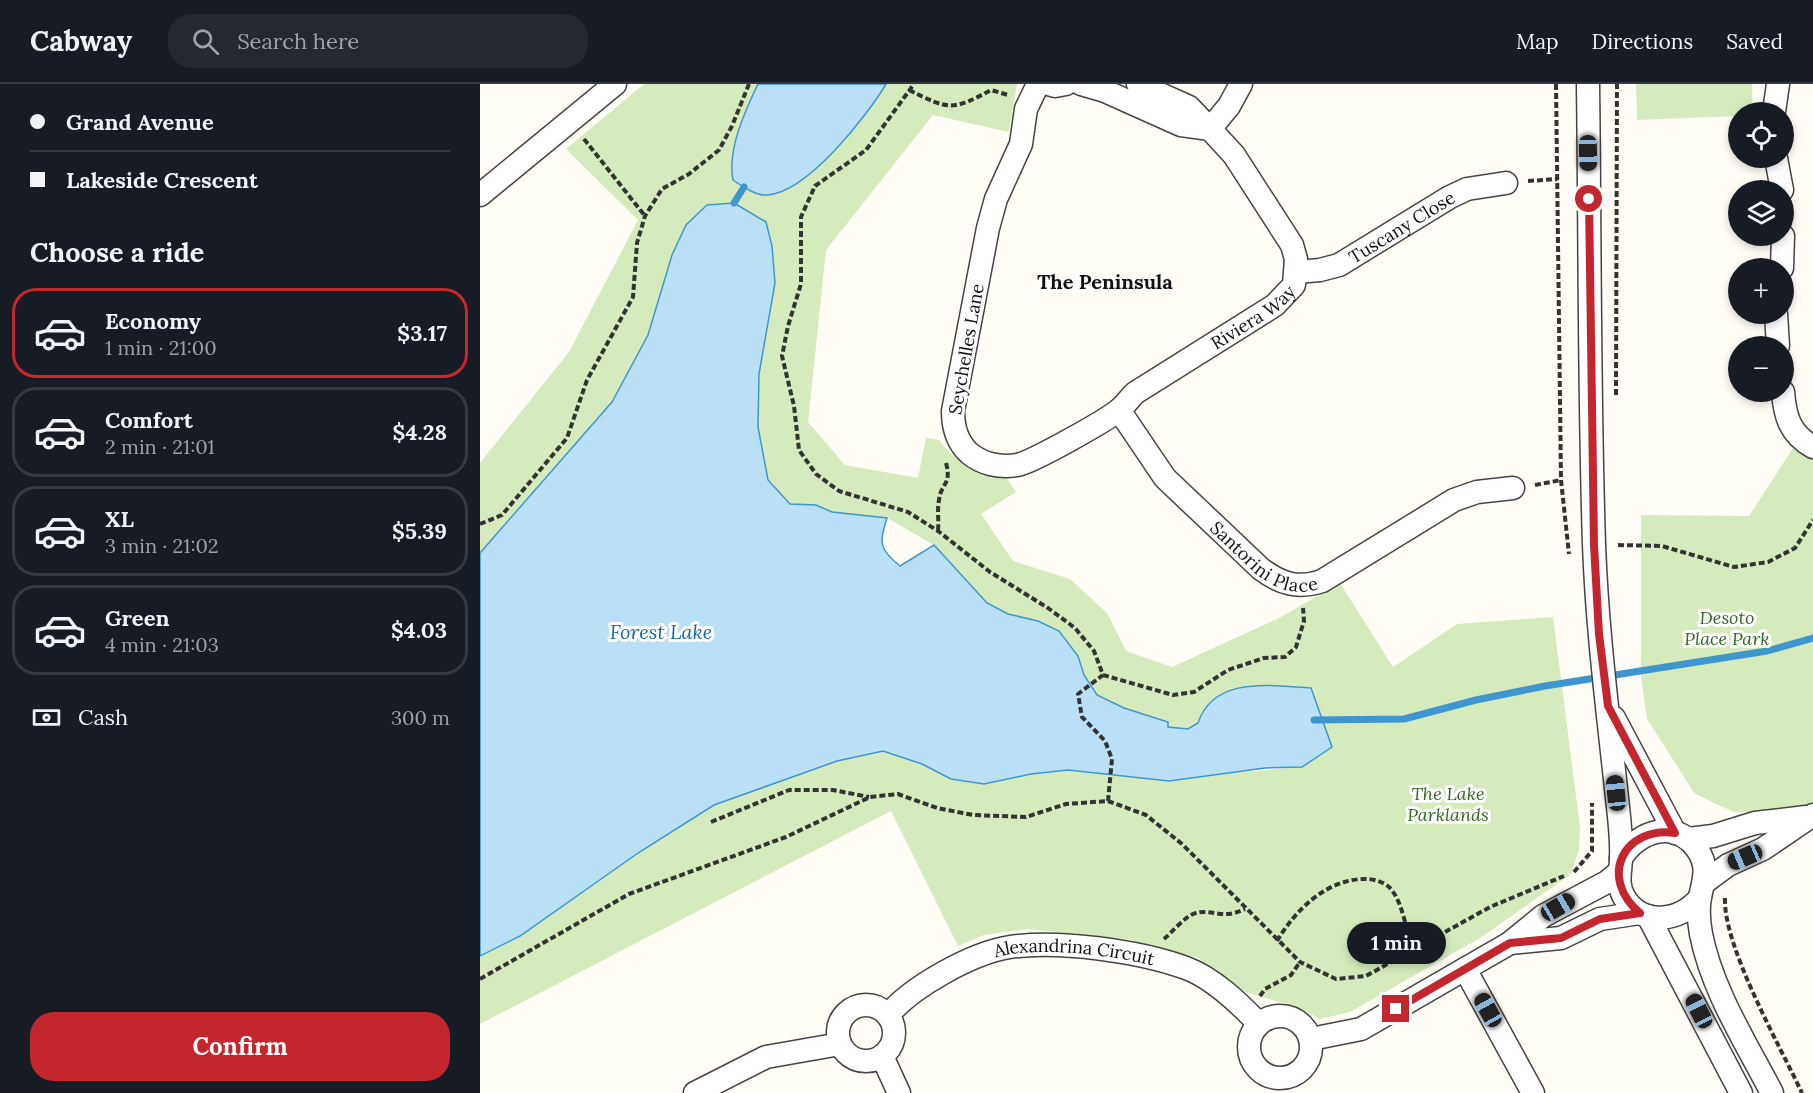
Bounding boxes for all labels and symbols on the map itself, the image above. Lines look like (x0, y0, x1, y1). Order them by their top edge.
car (1579, 135, 1597, 171)
street label: Tuscany Close (1344, 185, 1459, 268)
route start (1575, 185, 1602, 212)
district label: The Peninsula (1037, 269, 1173, 294)
street label: Riviera Way (1206, 279, 1300, 354)
street label: Seychelles Lane (943, 281, 989, 416)
street label: Santorini Place (1206, 516, 1320, 596)
park label: Desoto Place Park (1684, 606, 1770, 650)
water label: Forest Lake (610, 619, 712, 644)
car (1605, 774, 1627, 812)
park label: The Lake Parklands (1407, 782, 1489, 826)
car (1725, 842, 1765, 872)
car (1538, 890, 1578, 924)
callout: 1 min (1346, 922, 1446, 964)
street label: Alexandrina Circuit (990, 933, 1157, 970)
car (1471, 990, 1505, 1030)
car (1683, 991, 1715, 1031)
route end (1382, 995, 1409, 1022)

